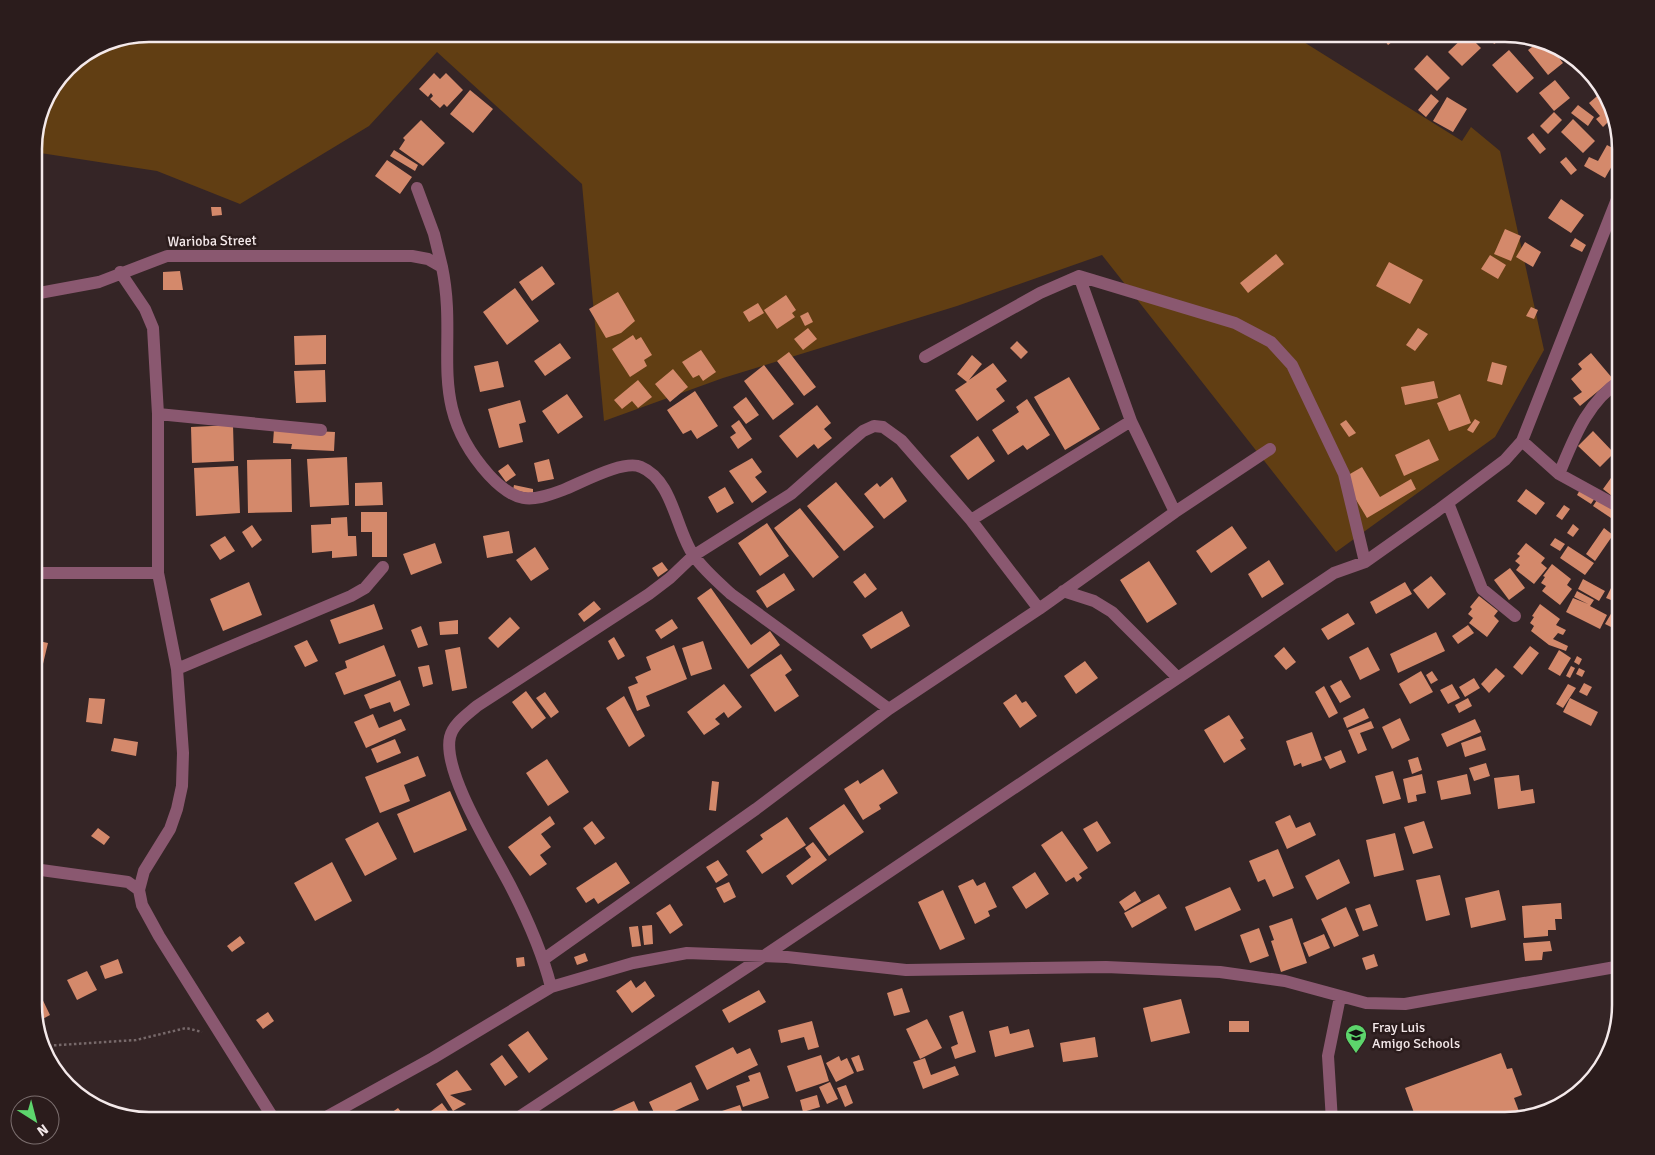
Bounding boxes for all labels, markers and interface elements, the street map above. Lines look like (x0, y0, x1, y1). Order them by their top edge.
street label: Warioba Street (167, 232, 257, 250)
place label: Fray Luis Amigo Schools (1372, 1019, 1460, 1052)
school or university icon: Fray Luis Amigo Schools (1344, 1023, 1368, 1054)
north arrow (10, 1095, 60, 1145)
text: N (33, 1120, 51, 1140)

